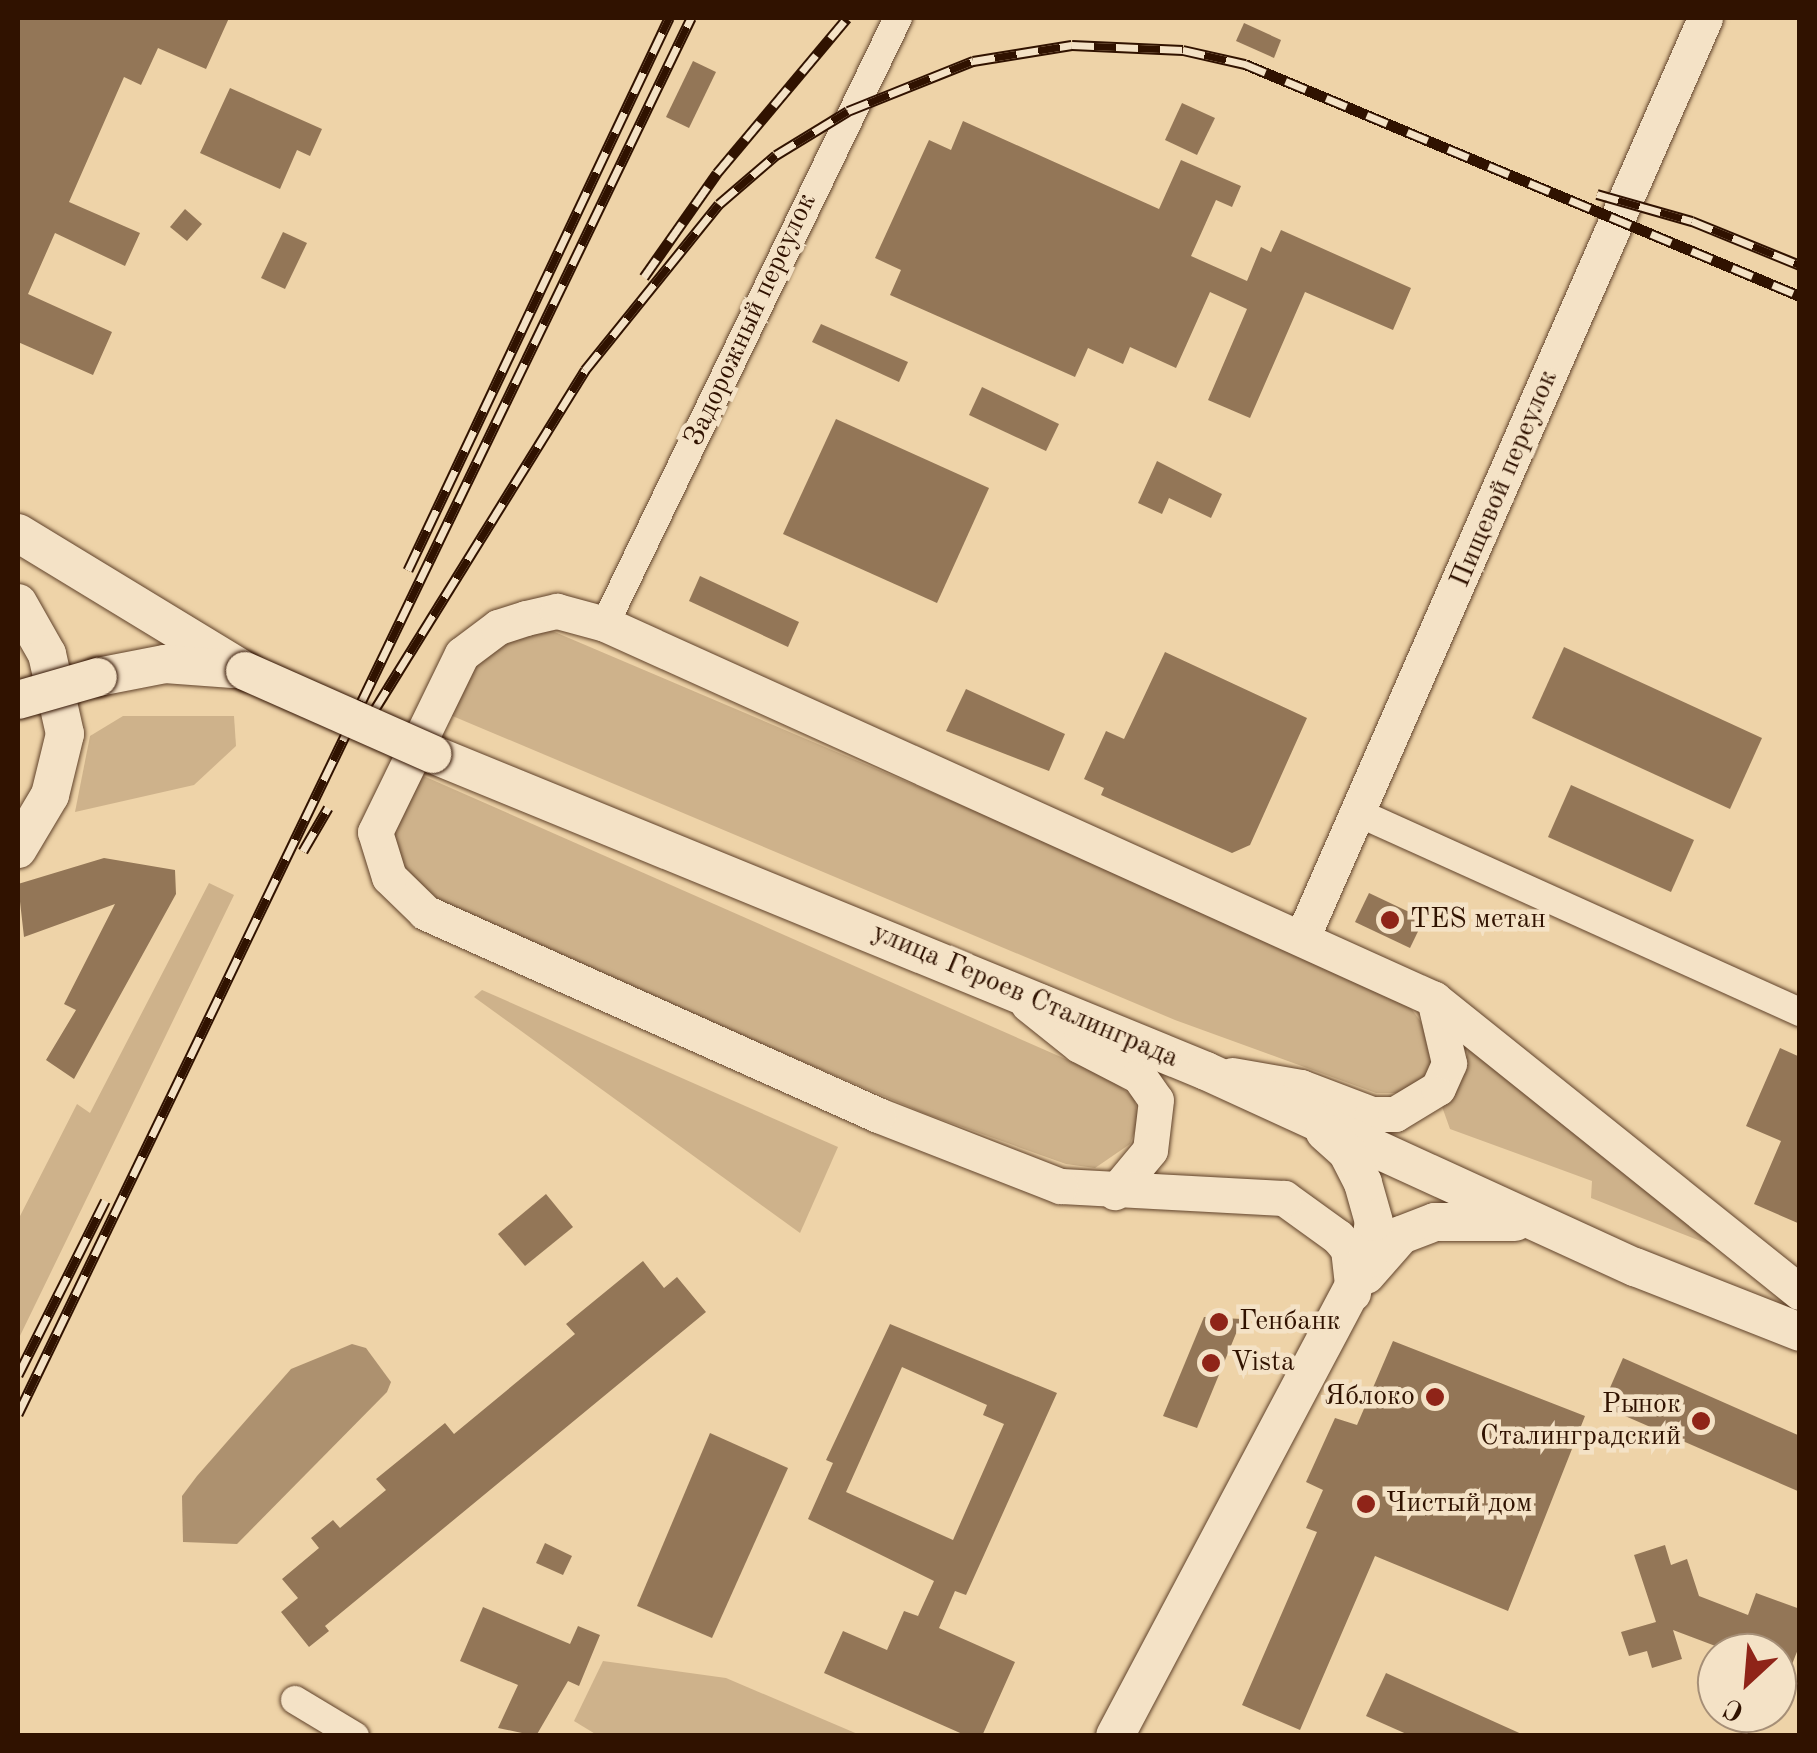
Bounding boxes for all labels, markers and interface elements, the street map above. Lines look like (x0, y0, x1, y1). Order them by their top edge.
street label: Задорожный переулок (678, 188, 824, 452)
street label: Пищевой переулок (1444, 365, 1566, 593)
place label: TES метан (1410, 903, 1546, 937)
marker: TES метан (1379, 909, 1401, 931)
street label: улица Героев Сталинграда (867, 916, 1183, 1076)
place label: Генбанк (1239, 1305, 1341, 1339)
marker: Генбанк (1208, 1311, 1230, 1333)
place label: Vista (1231, 1346, 1295, 1380)
marker: Vista (1200, 1352, 1222, 1374)
place label: Яблоко (1324, 1380, 1415, 1414)
marker: Яблоко (1424, 1386, 1446, 1408)
place label: Рынок Сталинградский (1480, 1388, 1681, 1454)
marker: Рынок Сталинградский (1690, 1410, 1712, 1432)
place label: Чистый дом (1386, 1487, 1532, 1521)
marker: Чистый дом (1355, 1493, 1377, 1515)
north arrow (1697, 1633, 1797, 1733)
text: С (1720, 1692, 1749, 1725)

